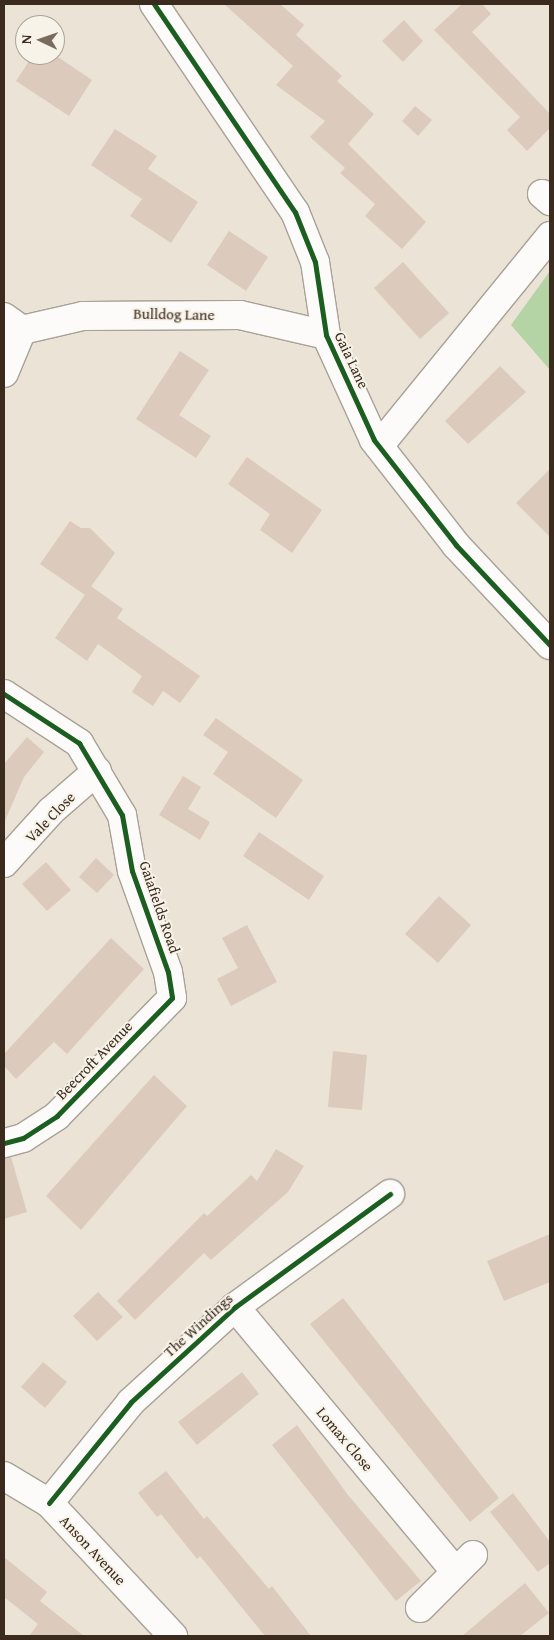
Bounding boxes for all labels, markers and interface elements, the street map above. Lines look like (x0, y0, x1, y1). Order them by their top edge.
north arrow (15, 15, 65, 65)
text: N (16, 34, 36, 44)
street label: Bulldog Lane (133, 304, 215, 324)
street label: Gaia Lane (331, 329, 373, 391)
street label: Vale Close (21, 788, 79, 846)
street label: Gaiafields Road (136, 859, 184, 955)
street label: Beecroft Avenue (52, 1017, 136, 1103)
street label: The Windings (160, 1289, 236, 1361)
street label: Lomax Close (313, 1403, 377, 1475)
street label: Anson Avenue (56, 1511, 130, 1589)

